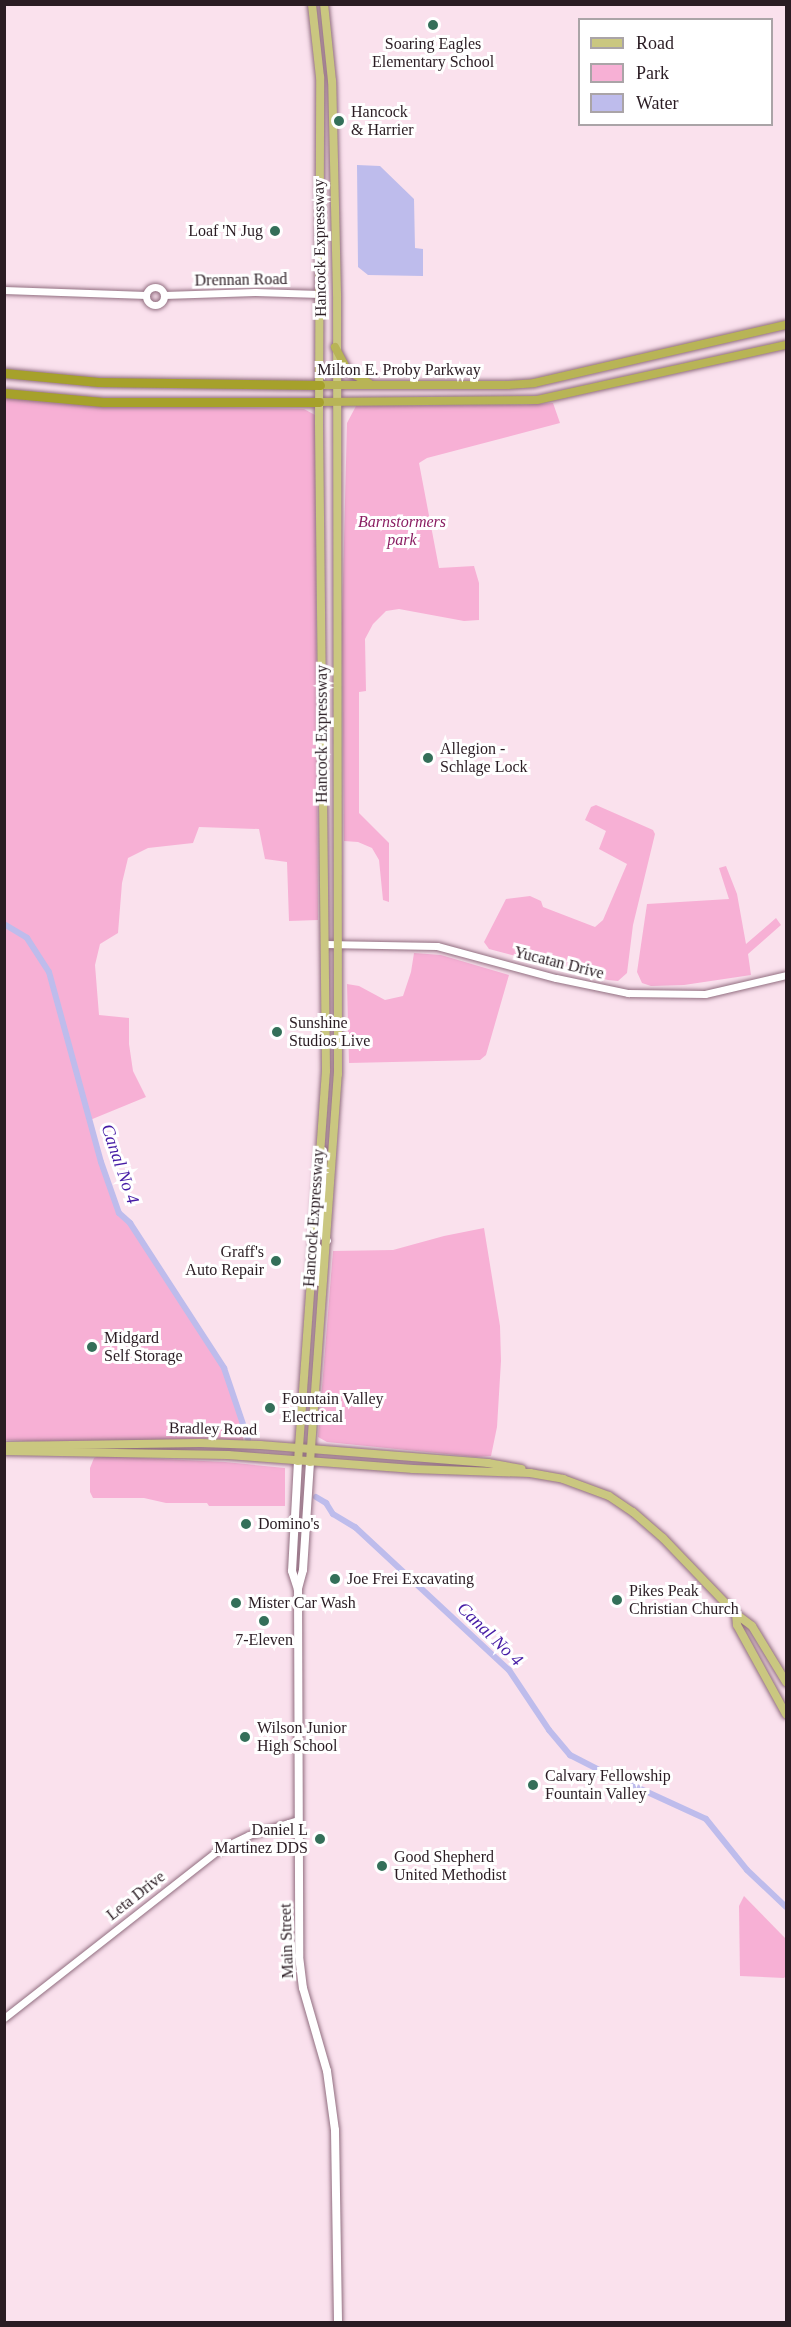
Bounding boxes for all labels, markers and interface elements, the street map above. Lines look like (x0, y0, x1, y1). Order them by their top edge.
marker: Soaring Eagles Elementary School (426, 18, 440, 32)
legend (578, 18, 773, 126)
text: Road (636, 33, 674, 53)
place label: Soaring Eagles Elementary School (372, 34, 494, 72)
text: Park (636, 63, 669, 83)
text: Water (636, 93, 679, 113)
place label: Hancock & Harrier (351, 102, 414, 140)
marker: Hancock & Harrier (332, 114, 346, 128)
street label: Hancock Expressway (309, 179, 331, 317)
place label: Loaf 'N Jug (188, 221, 263, 241)
marker: Loaf 'N Jug (268, 224, 282, 238)
street label: Drennan Road (194, 270, 288, 290)
street label: Milton E. Proby Parkway (317, 360, 481, 380)
park label: Barnstormers park (358, 512, 446, 550)
street label: Hancock Expressway (312, 665, 332, 803)
place label: Allegion - Schlage Lock (440, 739, 528, 777)
marker: Allegion - Schlage Lock (421, 751, 435, 765)
street label: Yucatan Drive (512, 943, 606, 983)
place label: Sunshine Studios Live (289, 1013, 370, 1051)
marker: Sunshine Studios Live (270, 1025, 284, 1039)
water label: Canal No 4 (96, 1121, 144, 1207)
street label: Hancock Expressway (300, 1148, 328, 1288)
place label: Graff's Auto Repair (185, 1242, 264, 1280)
marker: Graff's Auto Repair (269, 1254, 283, 1268)
place label: Midgard Self Storage (104, 1328, 183, 1366)
marker: Midgard Self Storage (85, 1340, 99, 1354)
place label: Fountain Valley Electrical (282, 1389, 384, 1427)
marker: Fountain Valley Electrical (263, 1401, 277, 1415)
street label: Bradley Road (169, 1419, 257, 1439)
place label: Domino's (258, 1514, 320, 1534)
marker: Domino's (239, 1517, 253, 1531)
place label: Joe Frei Excavating (347, 1569, 474, 1589)
marker: Joe Frei Excavating (328, 1572, 342, 1586)
place label: Pikes Peak Christian Church (629, 1581, 739, 1619)
place label: Mister Car Wash (248, 1593, 356, 1613)
marker: Pikes Peak Christian Church (610, 1593, 624, 1607)
marker: Mister Car Wash (229, 1596, 243, 1610)
water label: Canal No 4 (453, 1597, 527, 1671)
marker: 7-Eleven (257, 1614, 271, 1628)
place label: 7-Eleven (235, 1630, 293, 1650)
place label: Wilson Junior High School (257, 1718, 347, 1756)
marker: Wilson Junior High School (238, 1730, 252, 1744)
place label: Calvary Fellowship Fountain Valley (545, 1766, 671, 1804)
marker: Calvary Fellowship Fountain Valley (526, 1778, 540, 1792)
place label: Daniel L Martinez DDS (214, 1820, 308, 1858)
marker: Daniel L Martinez DDS (313, 1832, 327, 1846)
place label: Good Shepherd United Methodist (394, 1847, 506, 1885)
marker: Good Shepherd United Methodist (375, 1859, 389, 1873)
street label: Leta Drive (103, 1867, 169, 1925)
street label: Main Street (276, 1903, 298, 1979)

